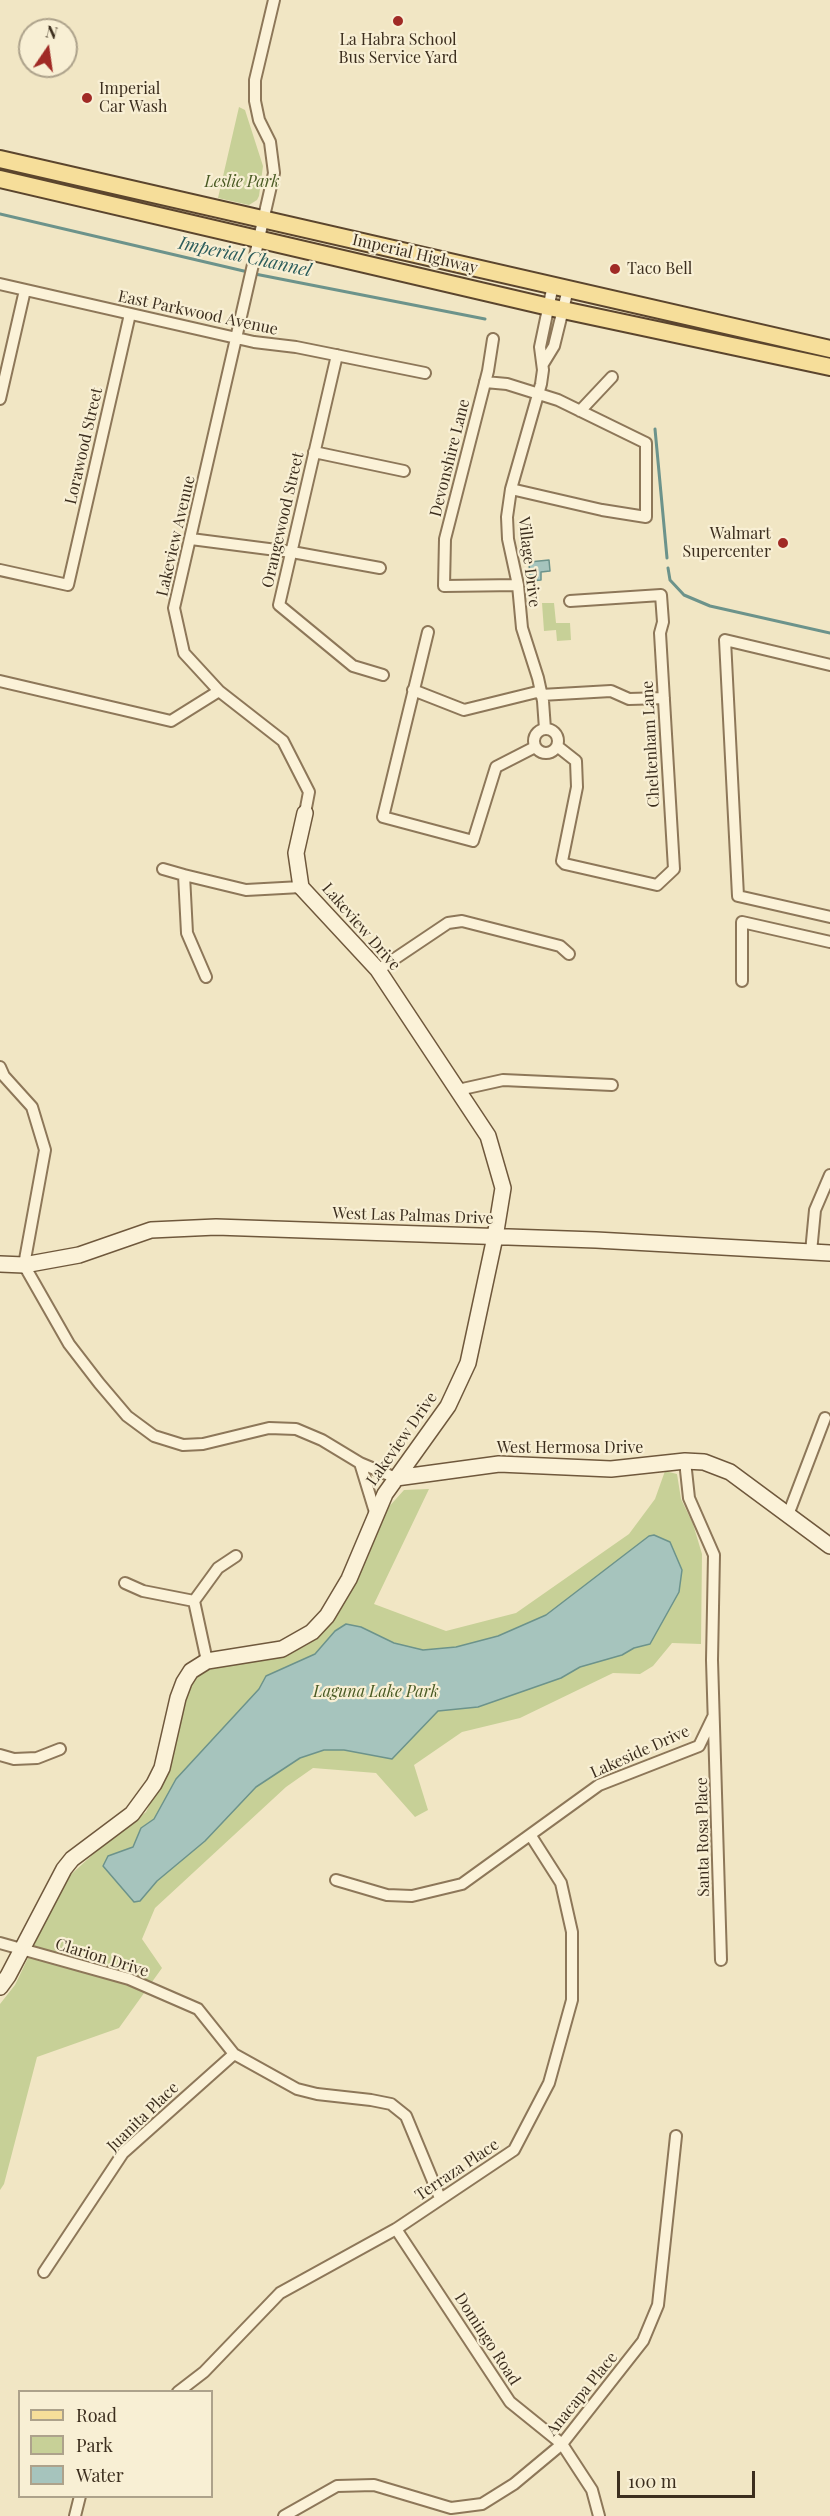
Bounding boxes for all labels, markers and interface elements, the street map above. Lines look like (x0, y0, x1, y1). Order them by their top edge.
marker: La Habra School Bus Service Yard (391, 14, 405, 28)
north arrow (18, 18, 78, 78)
text: N (44, 20, 60, 43)
place label: La Habra School Bus Service Yard (338, 30, 458, 68)
place label: Imperial Car Wash (99, 79, 167, 117)
marker: Imperial Car Wash (80, 91, 94, 105)
park label: Leslie Park (204, 172, 280, 192)
street label: Imperial Highway (350, 230, 480, 278)
water label: Imperial Channel (177, 232, 313, 282)
place label: Taco Bell (627, 259, 692, 279)
marker: Taco Bell (608, 262, 622, 276)
street label: East Parkwood Avenue (116, 287, 280, 339)
street label: Lorawood Street (61, 386, 107, 506)
street label: Devonshire Lane (426, 397, 474, 519)
street label: Orangewood Street (258, 450, 308, 590)
street label: Lakeview Avenue (153, 474, 199, 598)
street label: Village Drive (514, 516, 544, 608)
place label: Walmart Supercenter (683, 524, 771, 562)
marker: Walmart Supercenter (776, 536, 790, 550)
street label: Cheltenham Lane (638, 680, 664, 808)
street label: Lakeview Drive (318, 879, 404, 975)
street label: West Las Palmas Drive (332, 1204, 494, 1228)
street label: Lakeview Drive (363, 1389, 441, 1489)
street label: West Hermosa Drive (497, 1438, 643, 1458)
park label: Laguna Lake Park (313, 1682, 439, 1702)
street label: Lakeside Drive (588, 1722, 692, 1782)
street label: Santa Rosa Place (692, 1777, 714, 1897)
street label: Clarion Drive (53, 1935, 151, 1981)
street label: Juanita Place (103, 2078, 183, 2156)
street label: Terraza Place (412, 2135, 502, 2205)
street label: Domingo Road (450, 2289, 524, 2389)
street label: Anacapa Place (542, 2348, 622, 2440)
legend (18, 2390, 213, 2498)
text: Road (76, 2403, 117, 2427)
text: Park (76, 2433, 113, 2457)
scale bar (620, 2459, 758, 2497)
text: Water (76, 2463, 124, 2487)
text: 100 m (628, 2469, 677, 2493)

